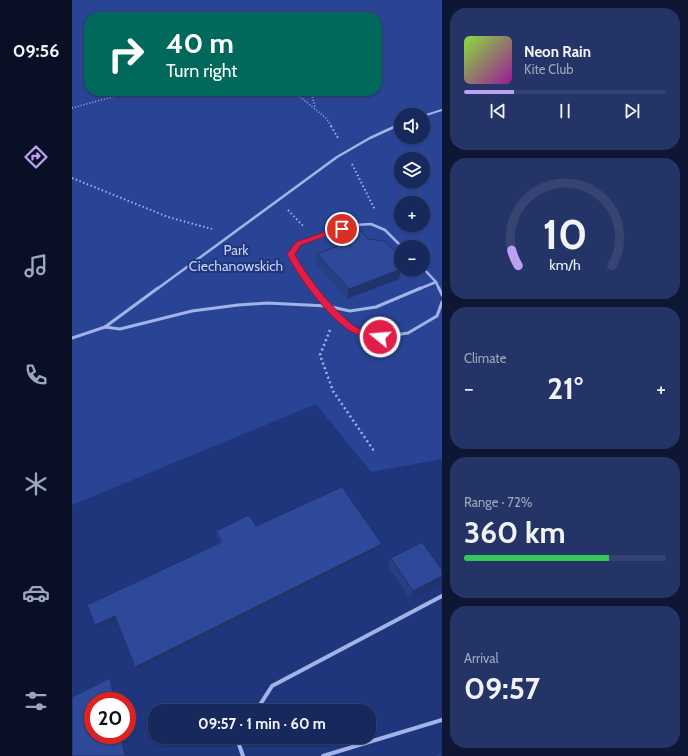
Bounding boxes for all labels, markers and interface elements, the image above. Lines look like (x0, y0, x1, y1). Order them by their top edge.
text: 40 m (166, 26, 234, 60)
icon: right (100, 28, 152, 80)
text: 09:56 (13, 40, 59, 62)
text: Neon Rain (524, 43, 591, 61)
text: Turn right (166, 60, 237, 82)
text: Kite Club (524, 61, 573, 77)
icon: previous (487, 100, 509, 122)
icon: pause (554, 100, 576, 122)
icon: next (621, 100, 643, 122)
map controls (394, 108, 430, 276)
button: sound (394, 108, 430, 144)
icon: directions (22, 143, 50, 171)
button: layers (394, 152, 430, 188)
button: + (394, 196, 430, 232)
text: 10 (543, 209, 587, 259)
pin (325, 212, 359, 246)
icon: arrive (331, 218, 353, 240)
button: − (394, 240, 430, 276)
park label: Park Ciechanowskich (189, 241, 283, 275)
icon: music (22, 252, 50, 280)
text: km/h (549, 256, 581, 274)
position arrow (359, 316, 401, 358)
text: Climate (464, 350, 506, 366)
icon: phone (22, 361, 50, 389)
text: 21° (547, 370, 583, 407)
text: − (464, 375, 474, 402)
text: + (656, 375, 666, 402)
icon: climate (22, 470, 50, 498)
text: Range · 72% (464, 494, 532, 510)
text: 360 km (464, 514, 566, 551)
icon: car (22, 579, 50, 607)
text: Arrival (464, 650, 499, 666)
text: 09:57 (464, 670, 540, 707)
icon: filters (22, 687, 50, 715)
speed limit sign: 20 (84, 692, 136, 744)
text: 09:57 · 1 min · 60 m (198, 715, 326, 733)

